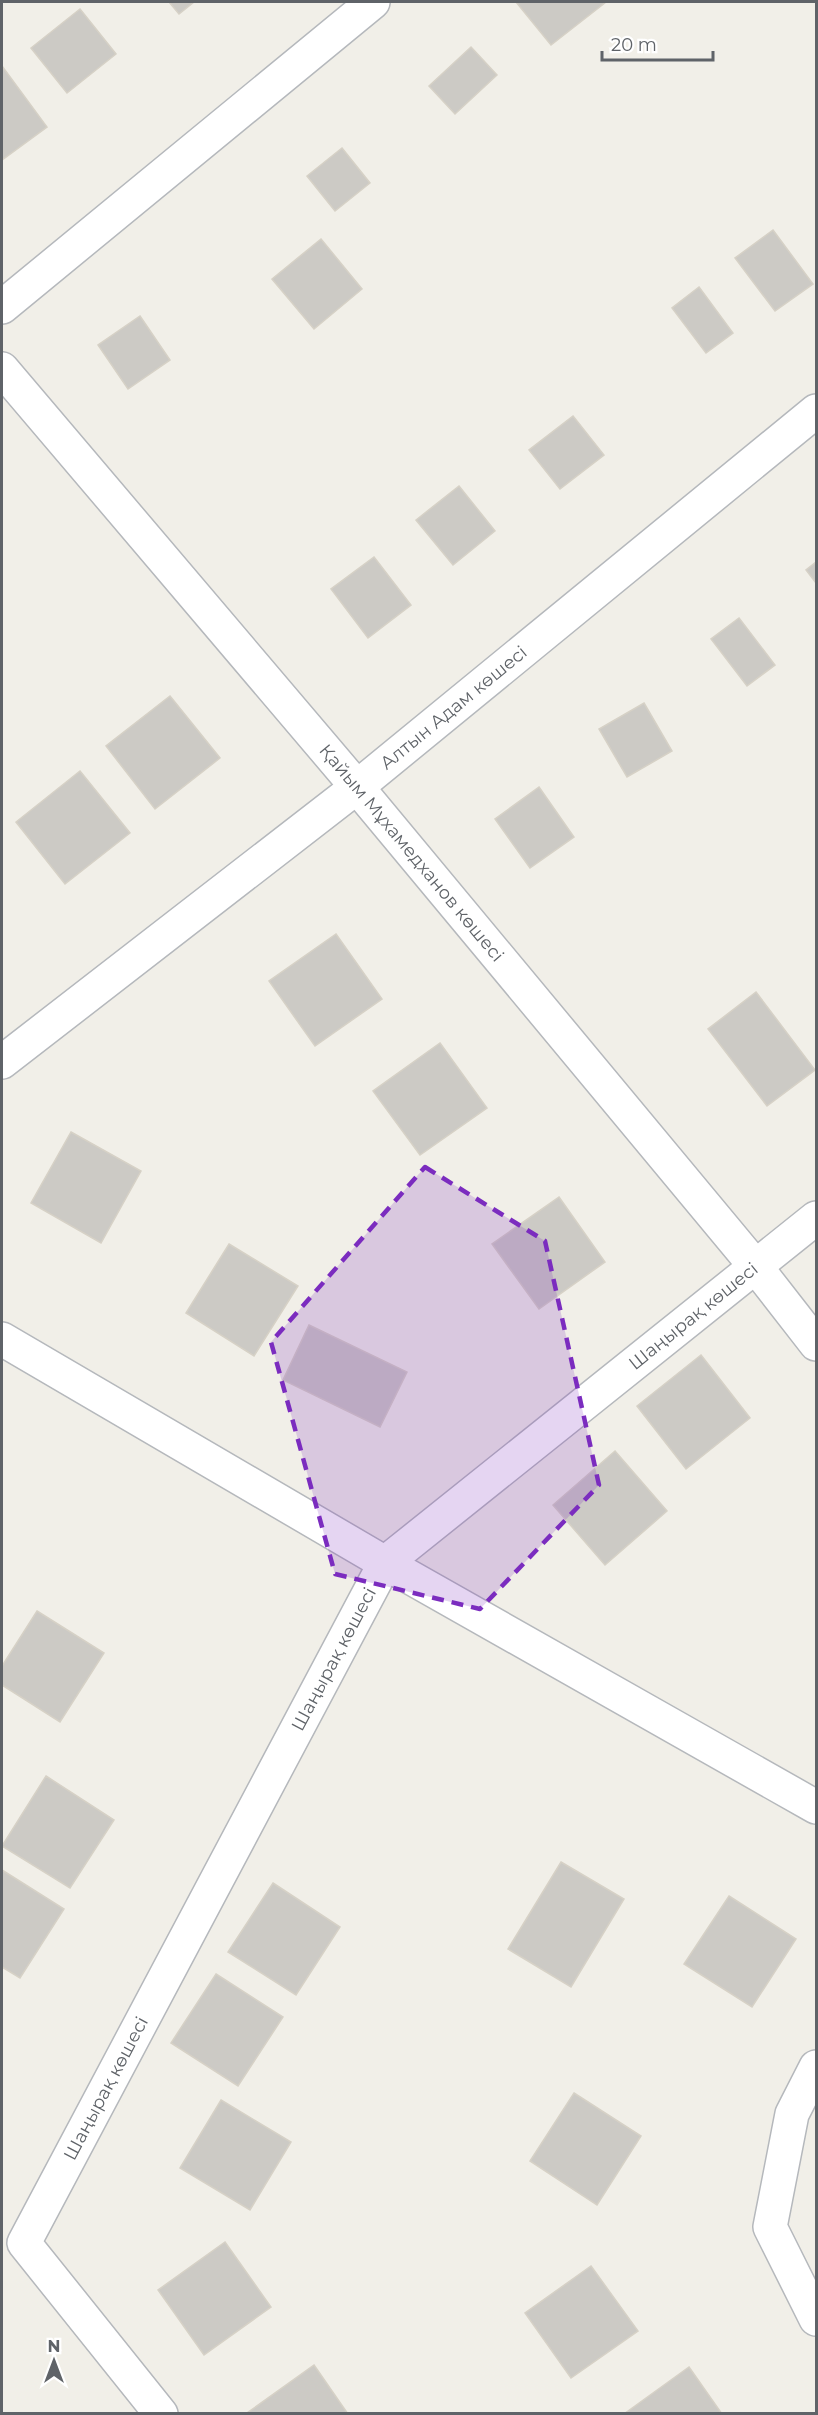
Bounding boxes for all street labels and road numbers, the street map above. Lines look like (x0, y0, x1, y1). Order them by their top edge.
street label: Алтын Адам көшесі (376, 641, 532, 774)
street label: Қайым Мұхамедханов көшесі (315, 740, 509, 966)
street label: Шаңырақ көшесі (624, 1258, 762, 1375)
street label: Шаңырақ көшесі (287, 1584, 381, 1735)
street label: Шаңырақ көшесі (59, 2013, 153, 2164)

